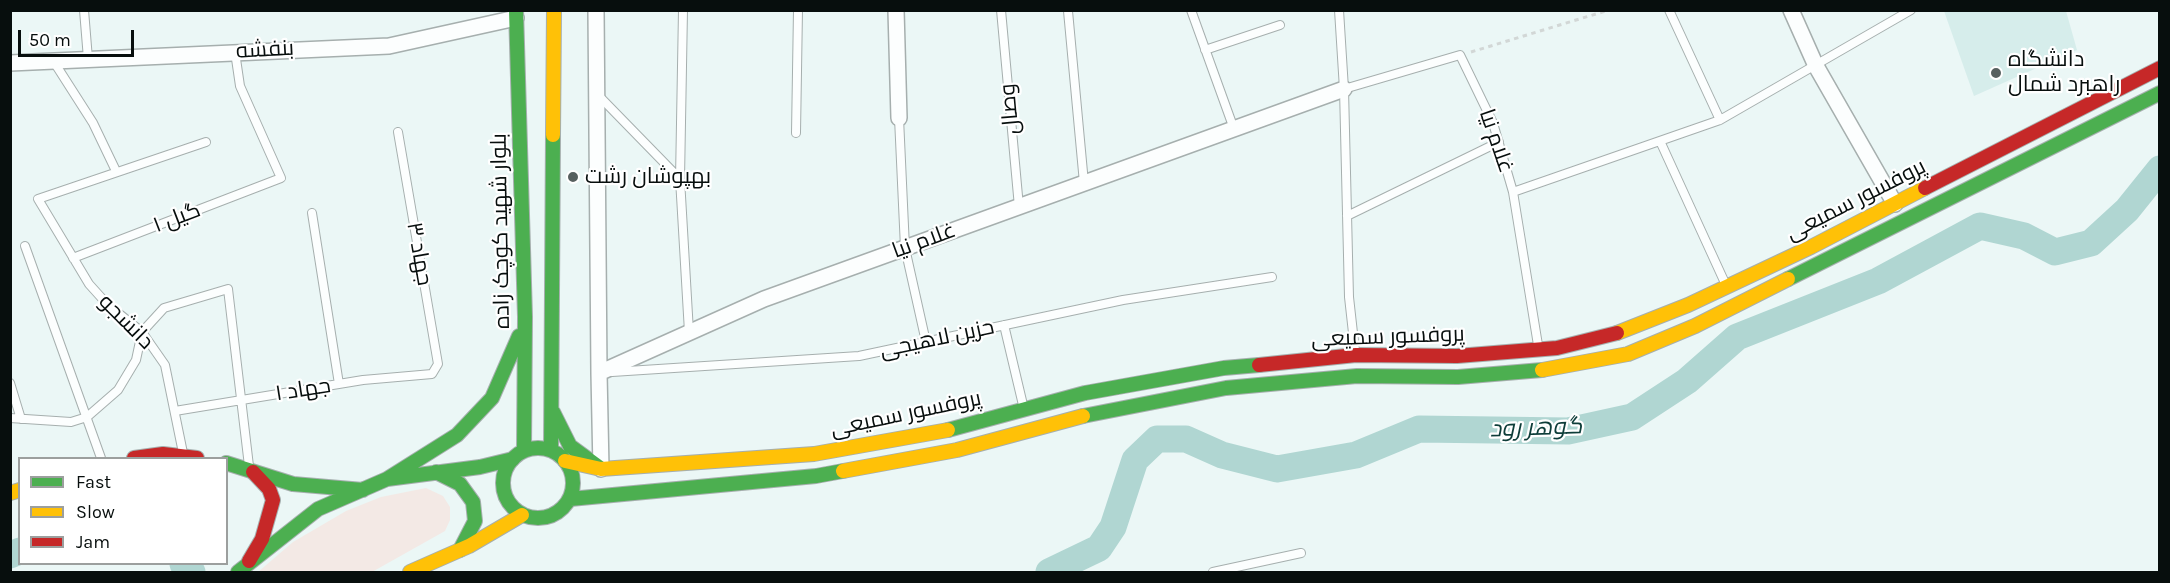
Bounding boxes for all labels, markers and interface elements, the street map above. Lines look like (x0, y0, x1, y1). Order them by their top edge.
scale bar (21, 18, 136, 56)
text: 50 m (29, 29, 71, 51)
street label: بنفشه (235, 35, 295, 65)
place label: دانشگاه راهبرد شمال (2008, 47, 2120, 98)
marker: دانشگاه راهبرد شمال (1989, 66, 2003, 80)
street label: وصال (995, 82, 1025, 136)
street label: غلام نیا (1473, 106, 1519, 176)
street label: بلوار شهید کوچک زاده (486, 133, 516, 329)
street label: پروفسور سمیعی (1782, 153, 1930, 247)
place label: بهپوشان رشت (585, 164, 711, 190)
marker: بهپوشان رشت (566, 170, 580, 184)
street label: گیل ۱ (150, 197, 204, 239)
street label: غلام نیا (889, 217, 959, 265)
street label: جهاد ۳ (400, 220, 438, 288)
street label: دانشجو (93, 289, 159, 355)
street label: حزین لاهیجی (877, 314, 997, 364)
street label: پروفسور سمیعی (1311, 321, 1465, 353)
street label: جهاد ۱ (273, 373, 333, 407)
street label: پروفسور سمیعی (828, 385, 984, 443)
water label: گوهر رود (1489, 412, 1583, 444)
legend (18, 457, 228, 565)
text: Fast (76, 471, 111, 493)
text: Slow (76, 501, 115, 523)
text: Jam (76, 531, 110, 553)

